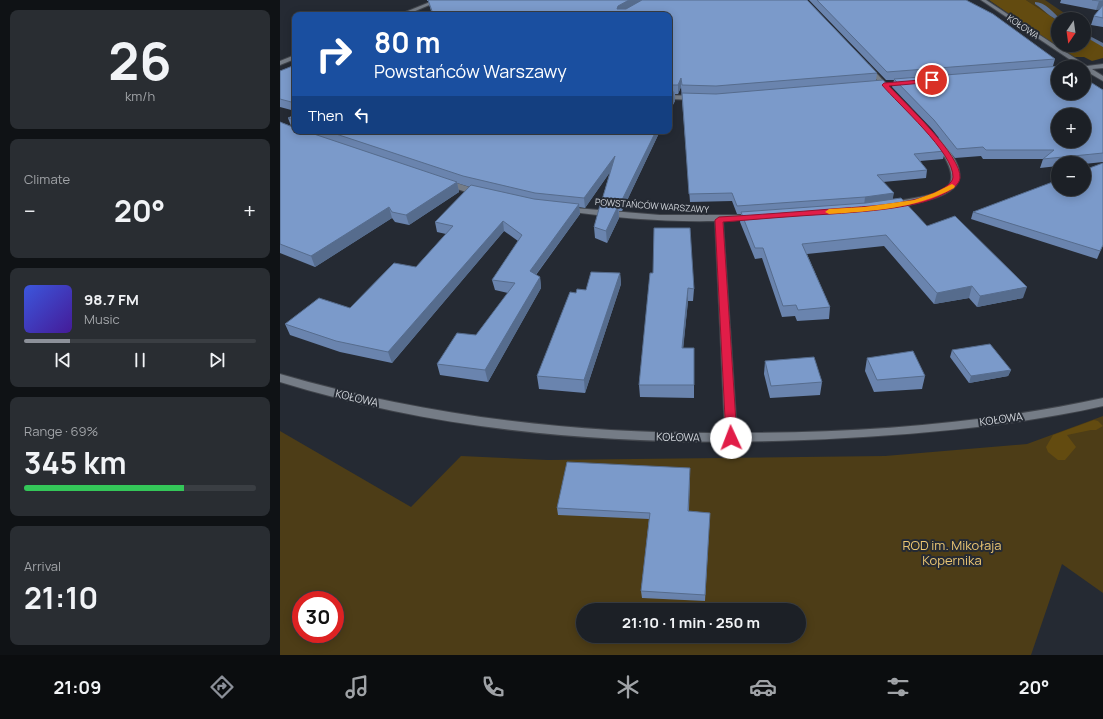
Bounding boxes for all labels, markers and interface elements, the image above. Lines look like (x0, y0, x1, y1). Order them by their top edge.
street label: KOŁOWA (1005, 11, 1042, 42)
north arrow (1051, 12, 1091, 52)
map controls (1051, 12, 1091, 196)
text: 80 m (374, 23, 440, 61)
text: 26 (108, 25, 172, 96)
icon: right (308, 28, 360, 80)
text: Powstańców Warszawy (374, 59, 567, 83)
button: sound (1051, 60, 1091, 100)
pin (915, 63, 949, 97)
icon: arrive (921, 69, 943, 91)
text: km/h (125, 87, 155, 105)
icon: left (351, 104, 373, 126)
text: Then (308, 105, 343, 126)
button: + (1051, 108, 1091, 148)
button: − (1051, 156, 1091, 196)
text: Climate (24, 170, 70, 188)
text: 20° (114, 190, 165, 231)
street label: POWSTAŃCÓW WARSZAWY (595, 195, 709, 216)
text: − (24, 196, 36, 226)
text: + (243, 196, 256, 226)
text: 98.7 FM (84, 289, 139, 310)
text: Music (84, 310, 120, 328)
icon: previous (52, 349, 74, 371)
icon: pause (129, 349, 151, 371)
icon: next (206, 349, 228, 371)
street label: KOŁOWA (334, 385, 380, 410)
street label: KOŁOWA (978, 408, 1024, 429)
position arrow (710, 417, 752, 459)
text: Range · 69% (24, 422, 98, 440)
street label: KOŁOWA (656, 429, 700, 444)
text: 345 km (24, 442, 126, 483)
park label: ROD im. Mikołaja Kopernika (902, 536, 1002, 569)
text: Arrival (24, 557, 61, 575)
text: 21:10 (24, 577, 98, 618)
speed limit sign: 30 (292, 591, 344, 643)
text: 21:10 · 1 min · 250 m (622, 612, 760, 633)
icon: directions (208, 673, 236, 701)
icon: music (343, 673, 371, 701)
icon: phone (479, 673, 507, 701)
icon: climate (614, 673, 642, 701)
icon: car (749, 673, 777, 701)
icon: filters (884, 673, 912, 701)
text: 21:09 (54, 675, 101, 699)
text: 20° (1019, 675, 1049, 699)

